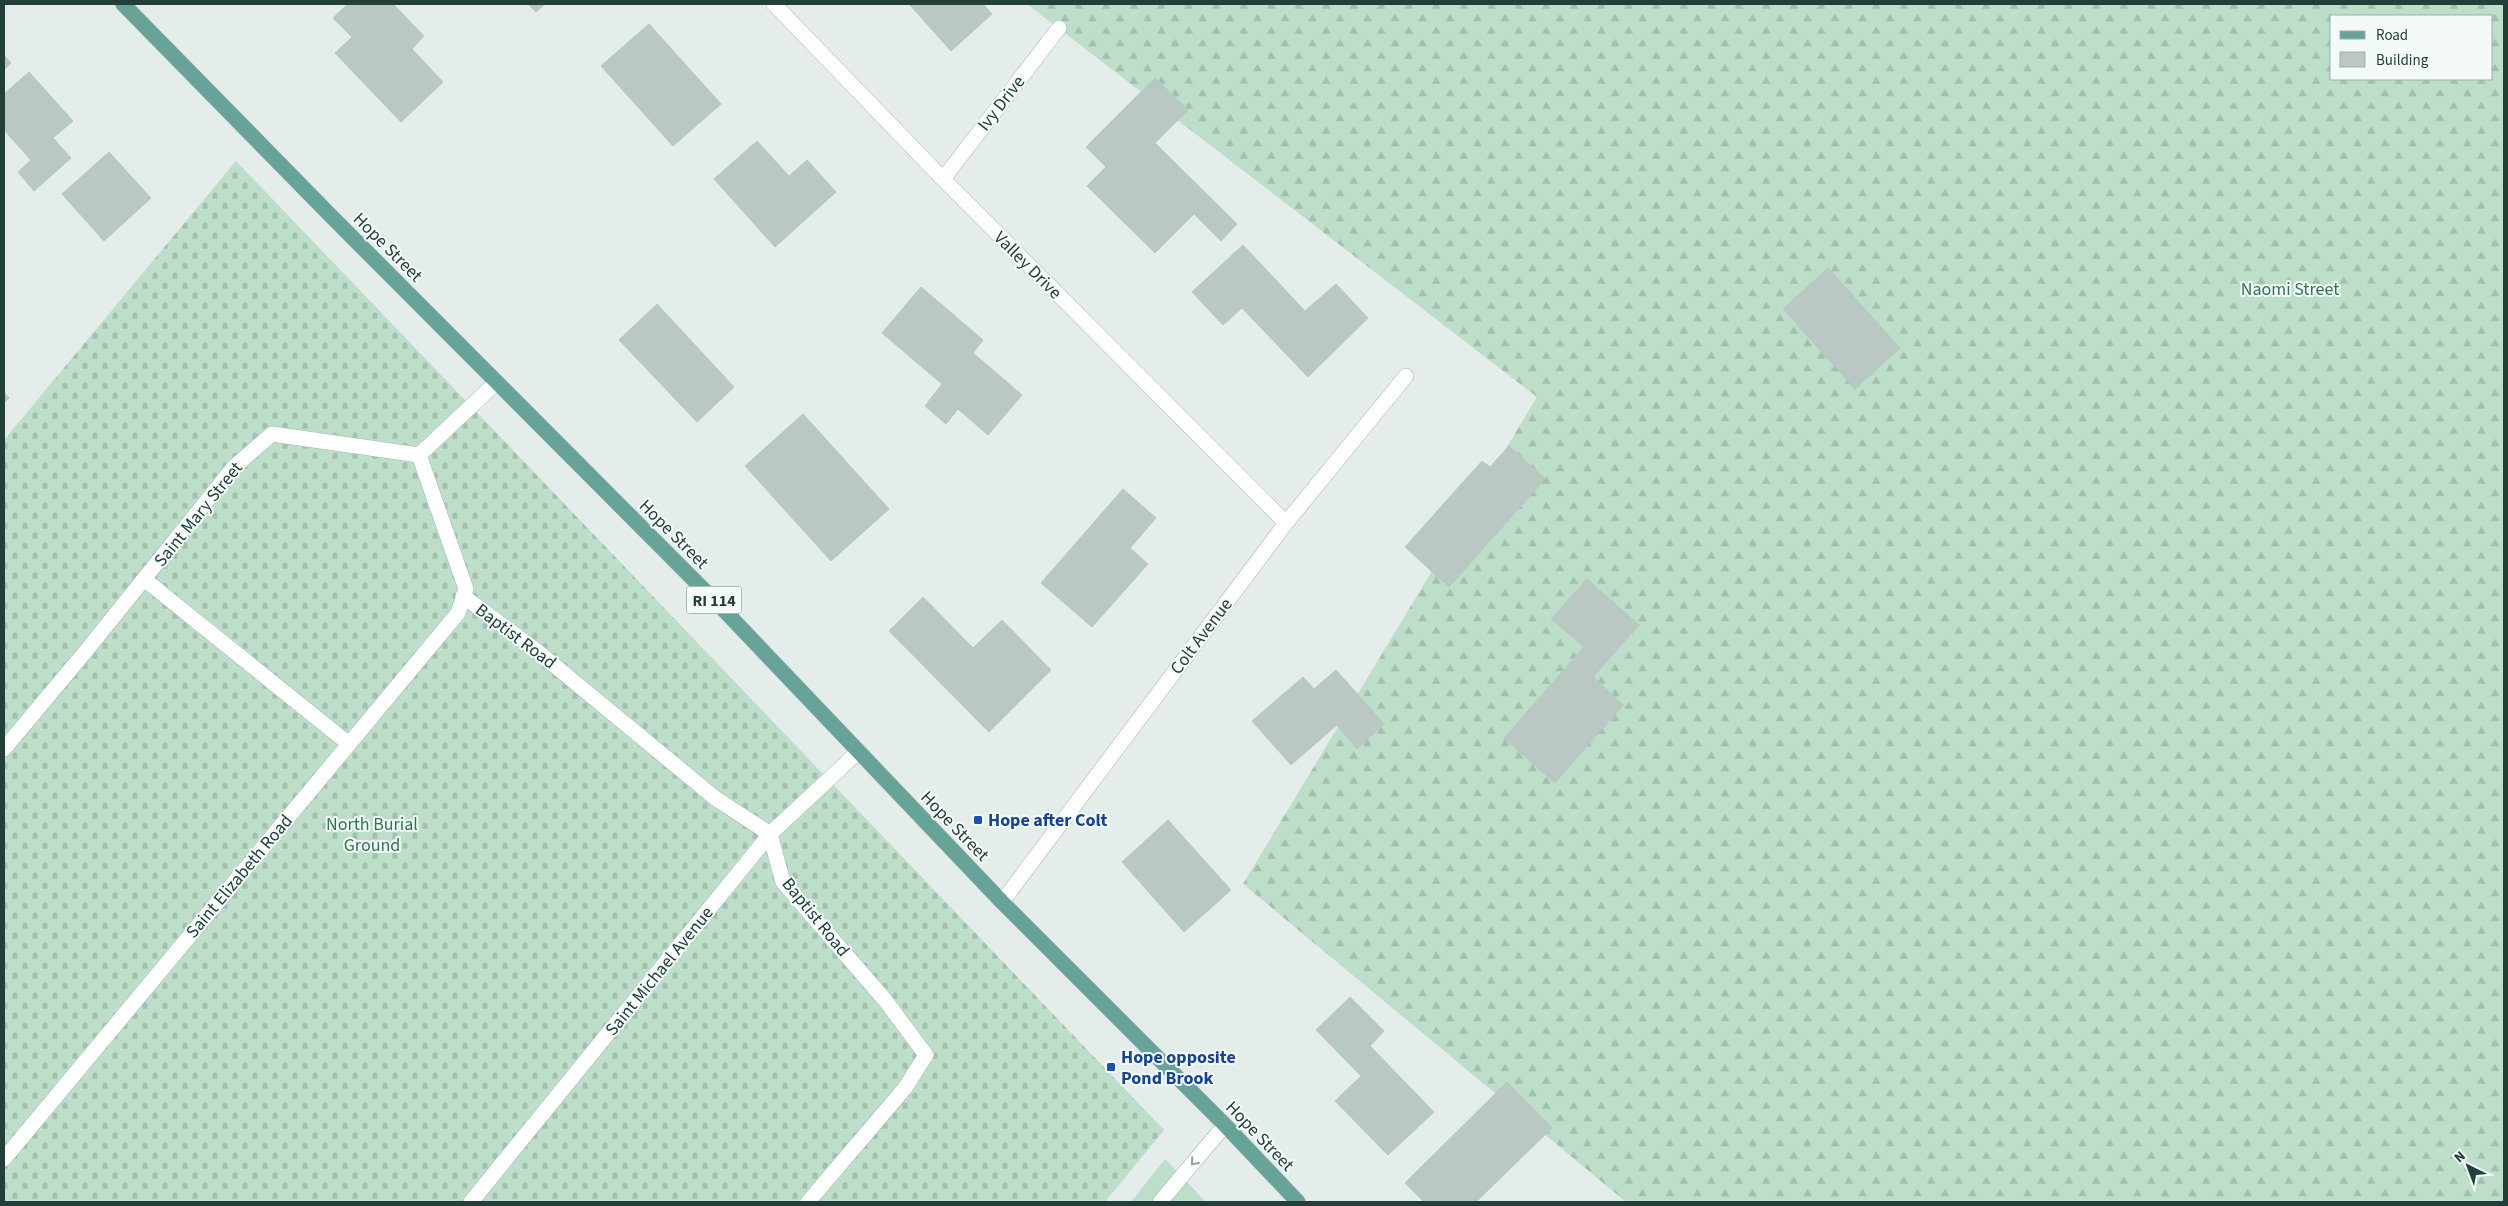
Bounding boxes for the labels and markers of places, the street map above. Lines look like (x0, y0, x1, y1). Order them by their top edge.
place label: Hope after Colt (988, 808, 1108, 833)
marker: Hope after Colt (972, 814, 984, 826)
place label: Hope opposite Pond Brook (1121, 1045, 1236, 1091)
marker: Hope opposite Pond Brook (1105, 1061, 1117, 1073)

